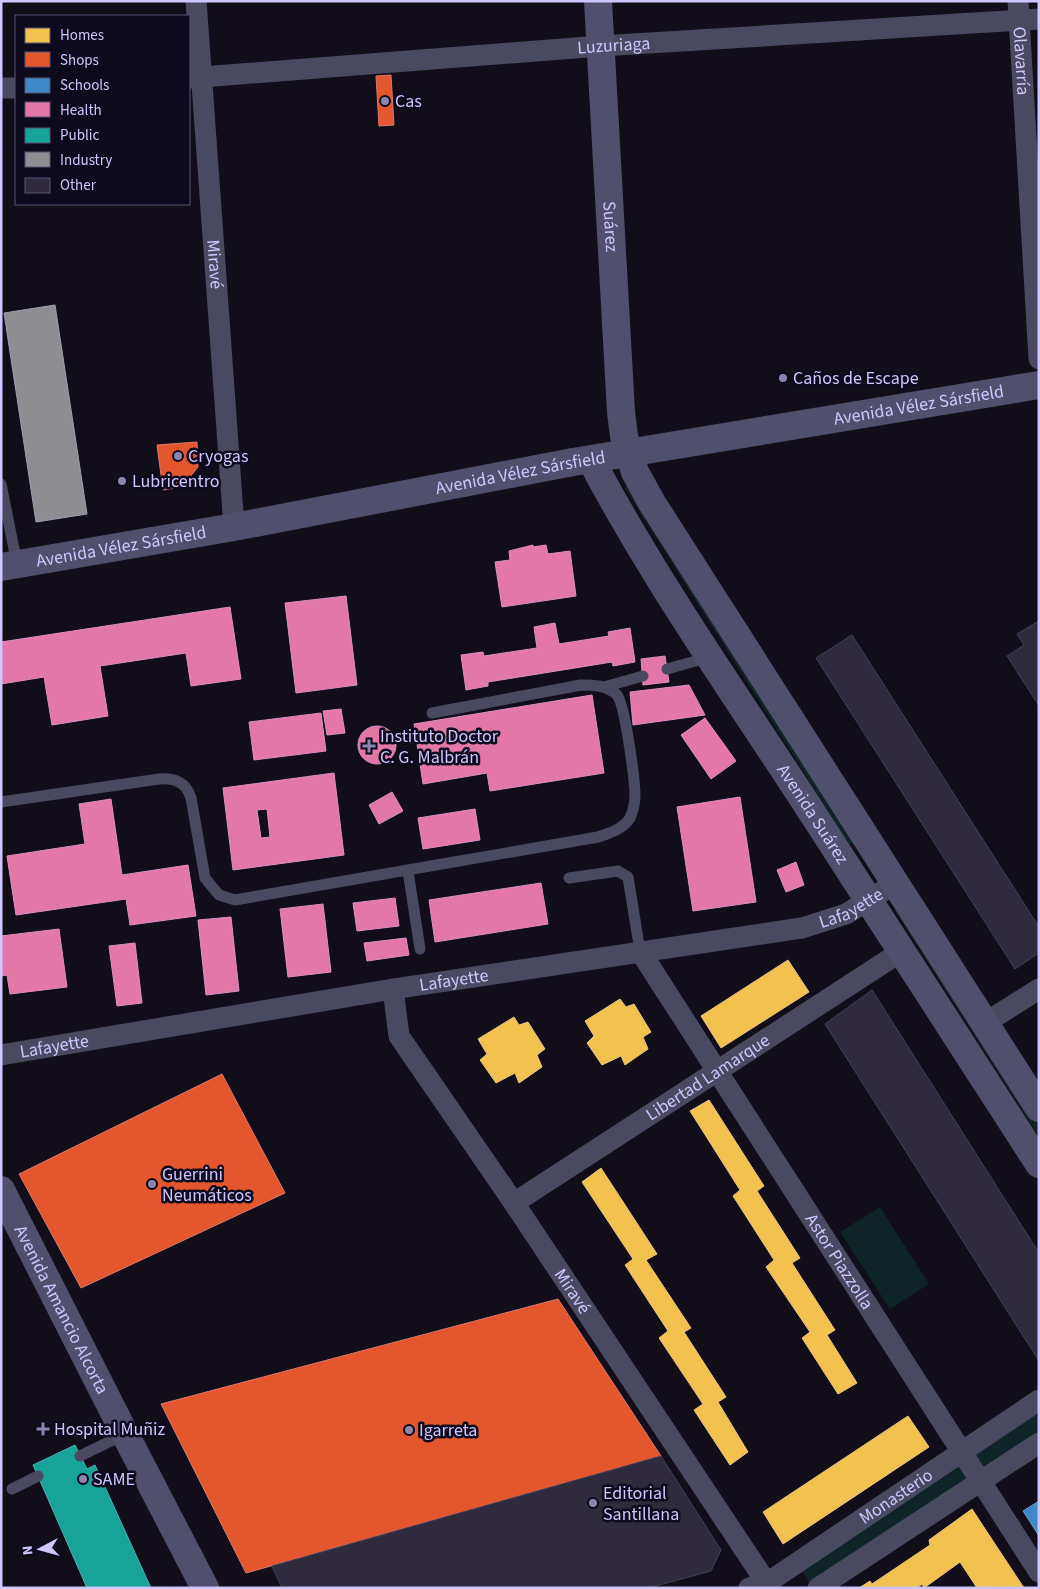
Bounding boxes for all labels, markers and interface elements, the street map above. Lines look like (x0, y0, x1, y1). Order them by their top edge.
legend (15, 15, 190, 205)
text: Homes (60, 25, 104, 46)
street label: Olavarría (1007, 26, 1036, 96)
street label: Luzuriaga (576, 30, 651, 60)
text: Shops (60, 50, 99, 71)
text: Schools (60, 75, 109, 96)
place label: Cas (395, 89, 422, 114)
marker: Cas (379, 95, 391, 107)
text: Health (60, 100, 102, 121)
text: Public (60, 125, 99, 146)
text: Industry (60, 150, 112, 171)
text: Other (60, 175, 97, 196)
street label: Suárez (597, 200, 625, 253)
street label: Miravé (201, 239, 229, 290)
place label: Caños de Escape (793, 366, 919, 391)
marker: Caños de Escape (777, 372, 789, 384)
street label: Avenida Vélez Sársfield (832, 378, 1006, 431)
place label: Cryogas (188, 444, 248, 469)
street label: Avenida Vélez Sársfield (433, 444, 607, 501)
marker: Cryogas (172, 450, 184, 462)
place label: Lubricentro (132, 469, 220, 494)
marker: Lubricentro (116, 475, 128, 487)
street label: Avenida Vélez Sársfield (34, 519, 208, 573)
place label: Instituto Doctor C. G. Malbrán (380, 724, 499, 770)
marker: Instituto Doctor C. G. Malbrán (362, 739, 376, 753)
street label: Avenida Suárez (771, 759, 855, 869)
street label: Lafayette (816, 881, 888, 934)
street label: Lafayette (418, 962, 490, 997)
street label: Lafayette (18, 1028, 91, 1064)
street label: Libertad Lamarque (641, 1028, 775, 1127)
place label: Guerrini Neumáticos (162, 1162, 252, 1208)
marker: Guerrini Neumáticos (146, 1178, 158, 1190)
street label: Astor Piazzolla (799, 1209, 880, 1314)
street label: Avenida Amancio Alcorta (8, 1221, 115, 1398)
street label: Miravé (548, 1264, 597, 1319)
place label: Hospital Muñiz (54, 1417, 166, 1442)
place label: Igarreta (419, 1418, 477, 1443)
marker: Hospital Muñiz (36, 1422, 50, 1436)
marker: Igarreta (403, 1424, 415, 1436)
street label: Monasterio (854, 1462, 938, 1530)
place label: SAME (93, 1467, 135, 1492)
marker: SAME (77, 1473, 89, 1485)
place label: Editorial Santillana (603, 1481, 679, 1527)
marker: Editorial Santillana (587, 1497, 599, 1509)
north arrow (15, 1524, 65, 1574)
text: N (18, 1545, 38, 1556)

